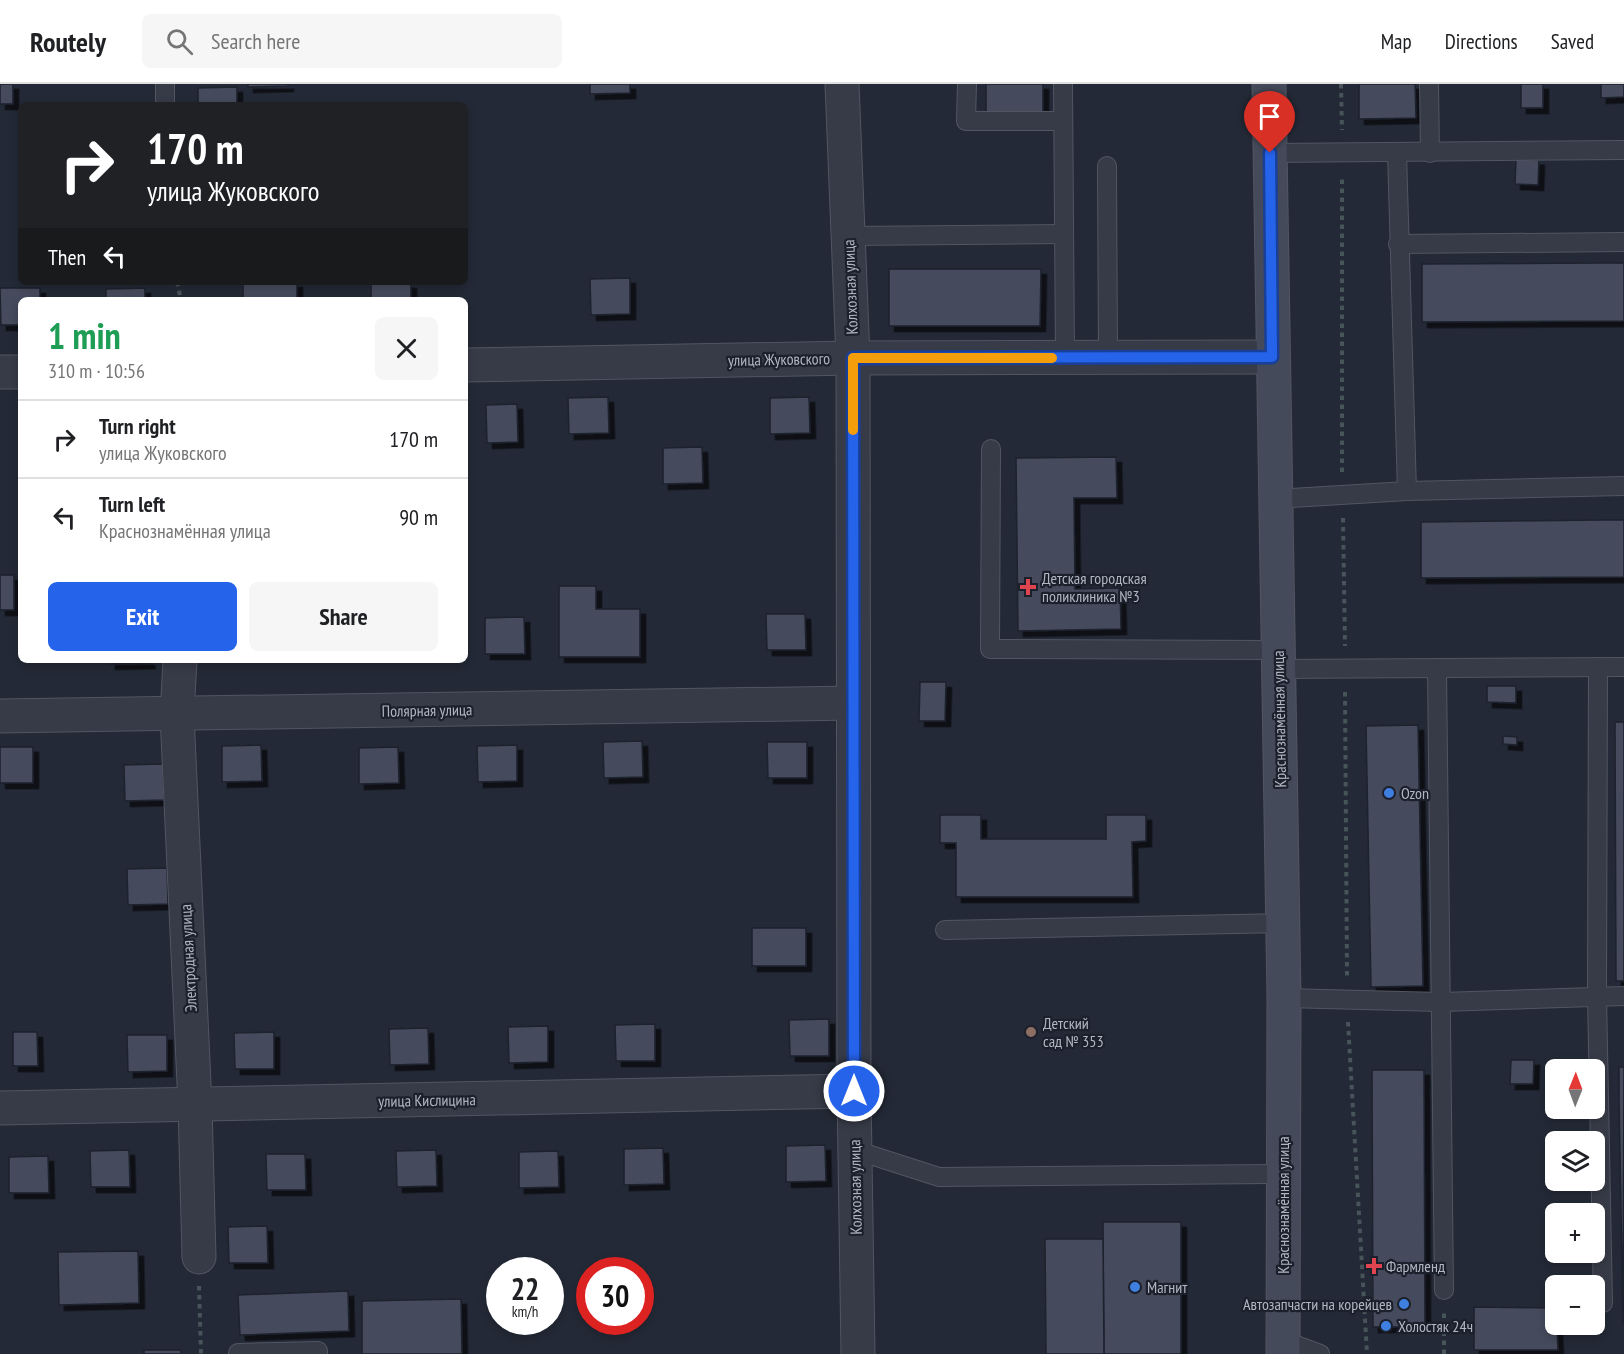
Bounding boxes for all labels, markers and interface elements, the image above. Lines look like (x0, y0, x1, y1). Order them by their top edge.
search box (142, 14, 562, 68)
text: Routely (30, 23, 106, 60)
icon: search (163, 25, 196, 58)
text: Search here (211, 27, 300, 55)
text: Map (1381, 28, 1412, 55)
text: Directions (1445, 28, 1518, 55)
text: Saved (1551, 28, 1594, 55)
pin (1244, 91, 1295, 153)
icon: arrive (1253, 100, 1286, 133)
text: 170 m (147, 121, 244, 176)
icon: right (48, 126, 126, 204)
text: улица Жуковского (147, 174, 319, 208)
street label: Колхозная улица (838, 239, 862, 335)
icon: left (98, 240, 131, 273)
text: Then (48, 243, 86, 271)
text: 1 min (48, 312, 121, 359)
button: close (375, 317, 438, 380)
street label: улица Жуковского (728, 348, 830, 370)
text: 310 m · 10:56 (48, 358, 145, 384)
text: Turn right (99, 412, 176, 440)
icon: right (48, 423, 81, 456)
text: 170 m (389, 425, 438, 453)
text: улица Жуковского (99, 440, 227, 466)
text: Turn left (99, 490, 165, 518)
icon: left (48, 501, 81, 534)
text: 90 m (399, 503, 438, 531)
text: Краснознамённая улица (99, 518, 271, 544)
place label: Детская городская поликлиника №3 (1042, 568, 1147, 606)
marker: Детская городская поликлиника №3 (1019, 578, 1037, 596)
button: Exit (48, 582, 237, 651)
button: Share (249, 582, 438, 651)
street label: Краснознамённая улица (1268, 650, 1290, 788)
street label: Полярная улица (382, 699, 472, 721)
place label: Ozon (1401, 783, 1429, 803)
marker: Ozon (1382, 786, 1396, 800)
street label: Электродная улица (175, 904, 201, 1012)
place label: Детский сад № 353 (1043, 1013, 1104, 1051)
marker: Детский сад № 353 (1024, 1025, 1038, 1039)
position arrow (822, 1059, 886, 1123)
north arrow (1545, 1059, 1605, 1119)
map controls (1545, 1059, 1605, 1335)
street label: улица Кислицина (378, 1089, 476, 1111)
button: layers (1545, 1131, 1605, 1191)
street label: Краснознамённая улица (1273, 1136, 1293, 1274)
street label: Колхозная улица (844, 1139, 866, 1235)
button: + (1545, 1203, 1605, 1263)
place label: Фармленд (1386, 1256, 1445, 1276)
speed limit sign: 30 (576, 1257, 654, 1335)
marker: Фармленд (1367, 1259, 1381, 1273)
text: 22 (511, 1269, 539, 1308)
button: − (1545, 1275, 1605, 1335)
place label: Магнит (1147, 1277, 1188, 1297)
marker: Магнит (1128, 1280, 1142, 1294)
place label: Автозапчасти на корейцев (1243, 1294, 1392, 1314)
marker: Автозапчасти на корейцев (1397, 1297, 1411, 1311)
text: km/h (512, 1302, 538, 1321)
place label: Холостяк 24ч (1398, 1316, 1473, 1336)
marker: Холостяк 24ч (1379, 1319, 1393, 1333)

